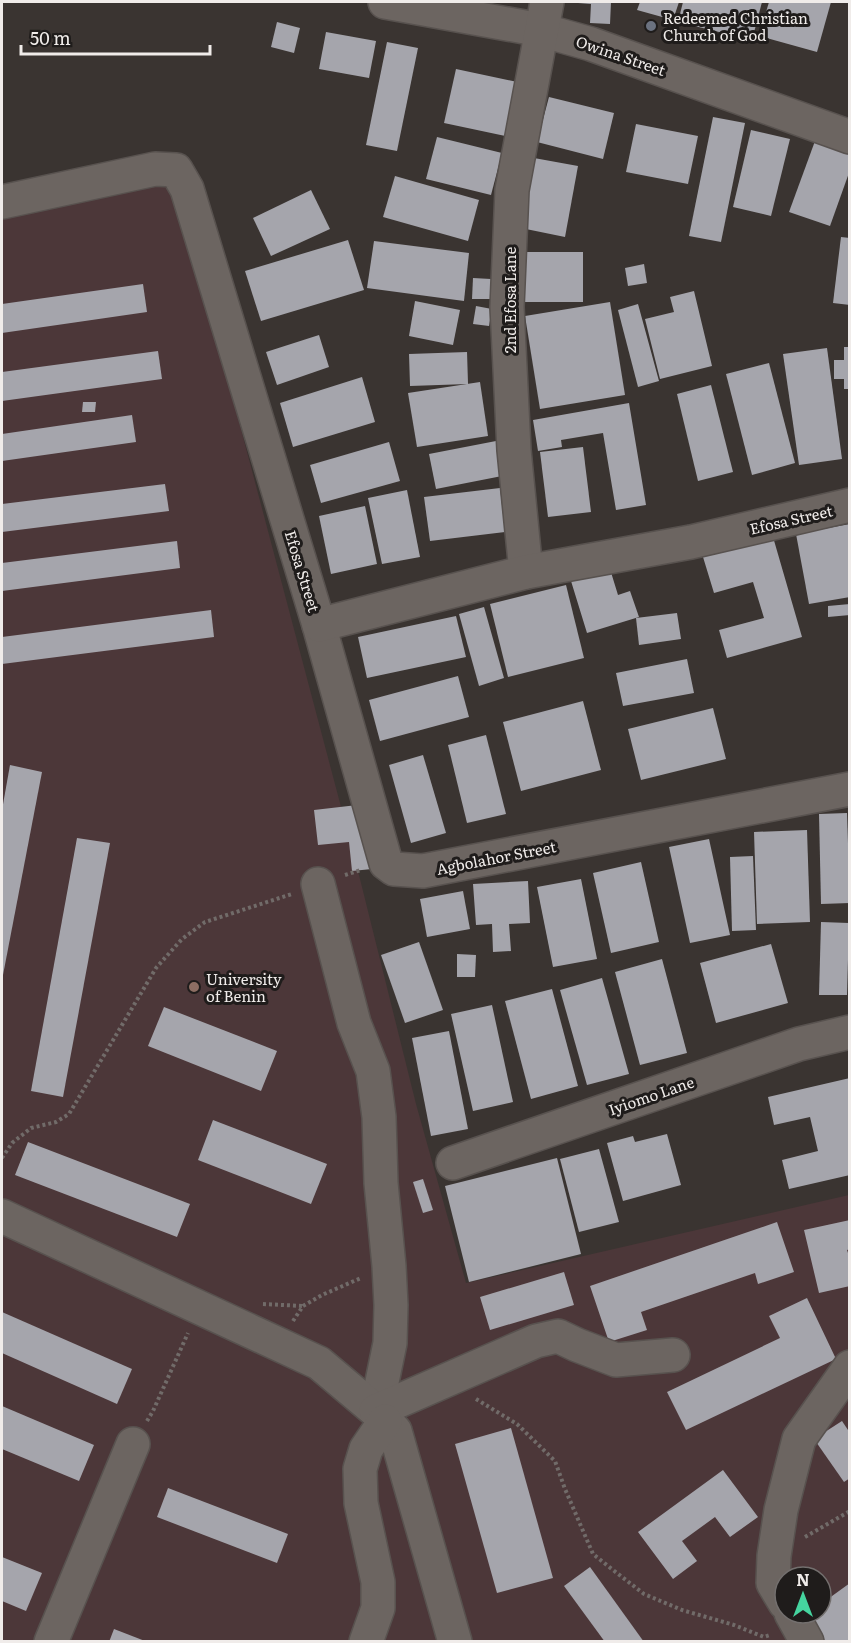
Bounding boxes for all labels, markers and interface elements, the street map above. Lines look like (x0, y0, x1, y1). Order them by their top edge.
place label: Redeemed Christian Church of God (663, 6, 808, 46)
scale bar (21, 18, 210, 56)
marker: Redeemed Christian Church of God (644, 19, 658, 33)
text: 50 m (30, 24, 71, 51)
street label: Owina Street (573, 29, 669, 81)
street label: 2nd Efosa Lane (498, 247, 521, 353)
street label: Efosa Street (747, 498, 835, 540)
street label: Efosa Street (280, 527, 326, 615)
street label: Agbolahor Street (434, 834, 558, 880)
place label: University of Benin (206, 967, 282, 1007)
marker: University of Benin (187, 980, 201, 994)
street label: Iyiomo Lane (605, 1070, 697, 1120)
north arrow (773, 1565, 833, 1625)
text: N (796, 1567, 810, 1591)

